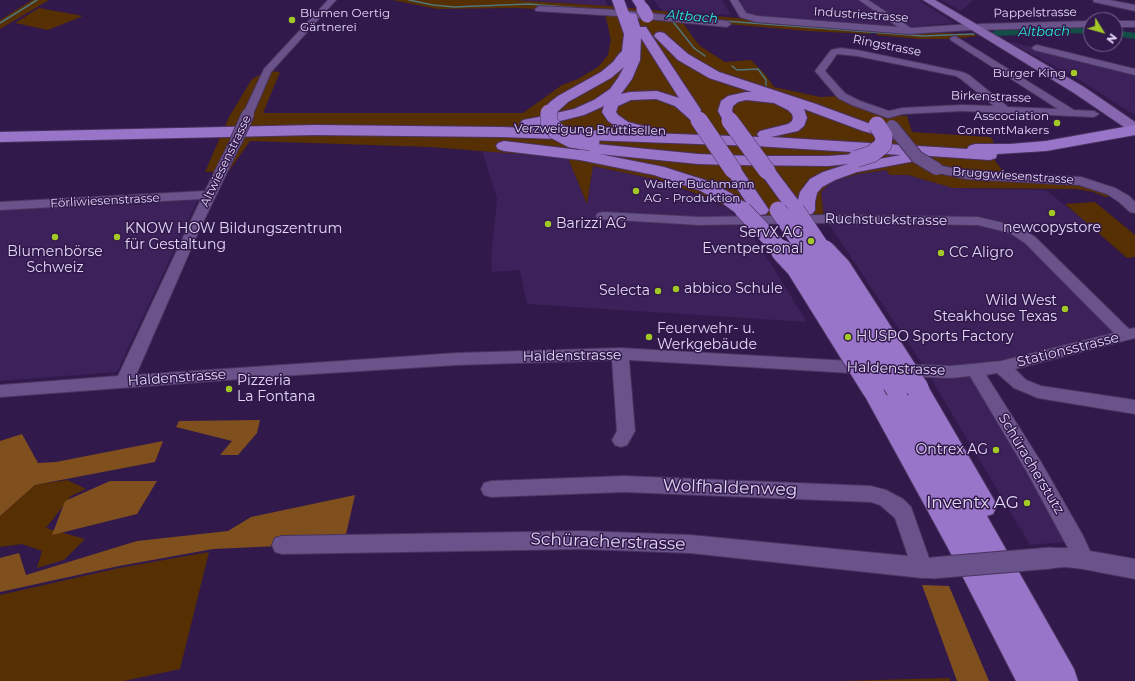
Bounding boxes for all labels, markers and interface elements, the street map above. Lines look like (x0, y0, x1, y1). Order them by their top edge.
street label: Industriestrasse (813, 5, 909, 25)
street label: Pappelstrasse (993, 5, 1077, 21)
place label: Blumen Oertig Gärtnerei (300, 6, 390, 34)
water label: Altbach (666, 7, 718, 27)
north arrow (1083, 12, 1123, 52)
marker: Blumen Oertig Gärtnerei (287, 15, 297, 25)
water label: Altbach (1018, 24, 1070, 40)
text: N (1104, 31, 1120, 46)
street label: Ringstrasse (852, 32, 922, 60)
place label: Burger King (993, 66, 1066, 80)
marker: Burger King (1069, 68, 1079, 78)
street label: Birkenstrasse (951, 88, 1031, 106)
place label: Asscociation ContentMakers (957, 109, 1049, 137)
street label: Altwiesenstrasse (198, 113, 254, 209)
marker: Asscociation ContentMakers (1052, 118, 1062, 128)
street label: Verzweigung Brüttisellen (514, 121, 666, 139)
street label: Bruggwiesenstrasse (952, 165, 1074, 187)
place label: Walter Buchmann AG - Produktion (644, 177, 755, 205)
marker: Walter Buchmann AG - Produktion (631, 186, 641, 196)
street label: Förliwiesenstrasse (50, 191, 160, 211)
marker: newcopystore (1047, 208, 1057, 218)
street label: Ruchstuckstrasse (825, 211, 947, 229)
place label: Barizzi AG (556, 216, 627, 232)
marker: Barizzi AG (543, 219, 553, 229)
place label: newcopystore (1003, 220, 1101, 236)
place label: KNOW HOW Bildungszentrum für Gestaltung (125, 221, 342, 254)
place label: ServX AG Eventpersonal (702, 225, 803, 258)
marker: Blumenbörse Schweiz (50, 232, 60, 242)
marker: KNOW HOW Bildungszentrum für Gestaltung (112, 232, 122, 242)
marker: ServX AG Eventpersonal (806, 236, 816, 246)
place label: Blumenbörse Schweiz (7, 244, 103, 276)
place label: CC Aligro (949, 245, 1013, 261)
marker: CC Aligro (936, 248, 946, 258)
place label: abbico Schule (684, 281, 783, 297)
place label: Selecta (599, 283, 650, 299)
marker: abbico Schule (671, 284, 681, 294)
marker: Selecta (653, 286, 663, 296)
place label: Wild West Steakhouse Texas (934, 293, 1057, 326)
marker: Wild West Steakhouse Texas (1060, 304, 1070, 314)
place label: Feuerwehr- u. Werkgebäude (657, 321, 757, 354)
place label: HUSPO Sports Factory (856, 329, 1014, 345)
street label: Stationsstrasse (1015, 329, 1121, 371)
marker: Feuerwehr- u. Werkgebäude (644, 332, 654, 342)
marker: HUSPO Sports Factory (843, 332, 853, 342)
street label: Haldenstrasse (522, 347, 622, 365)
street label: Haldenstrasse (846, 359, 946, 379)
street label: Haldenstrasse (127, 366, 227, 390)
place label: Pizzeria La Fontana (237, 373, 315, 406)
marker: Pizzeria La Fontana (224, 384, 234, 394)
street label: Schüracherstutz (994, 411, 1068, 517)
place label: Ontrex AG (916, 442, 988, 458)
marker: Ontrex AG (991, 445, 1001, 455)
street label: Wolfhaldenweg (662, 475, 798, 501)
place label: Inventx AG (926, 493, 1019, 513)
marker: Inventx AG (1022, 498, 1032, 508)
street label: Schüracherstrasse (530, 529, 686, 555)

